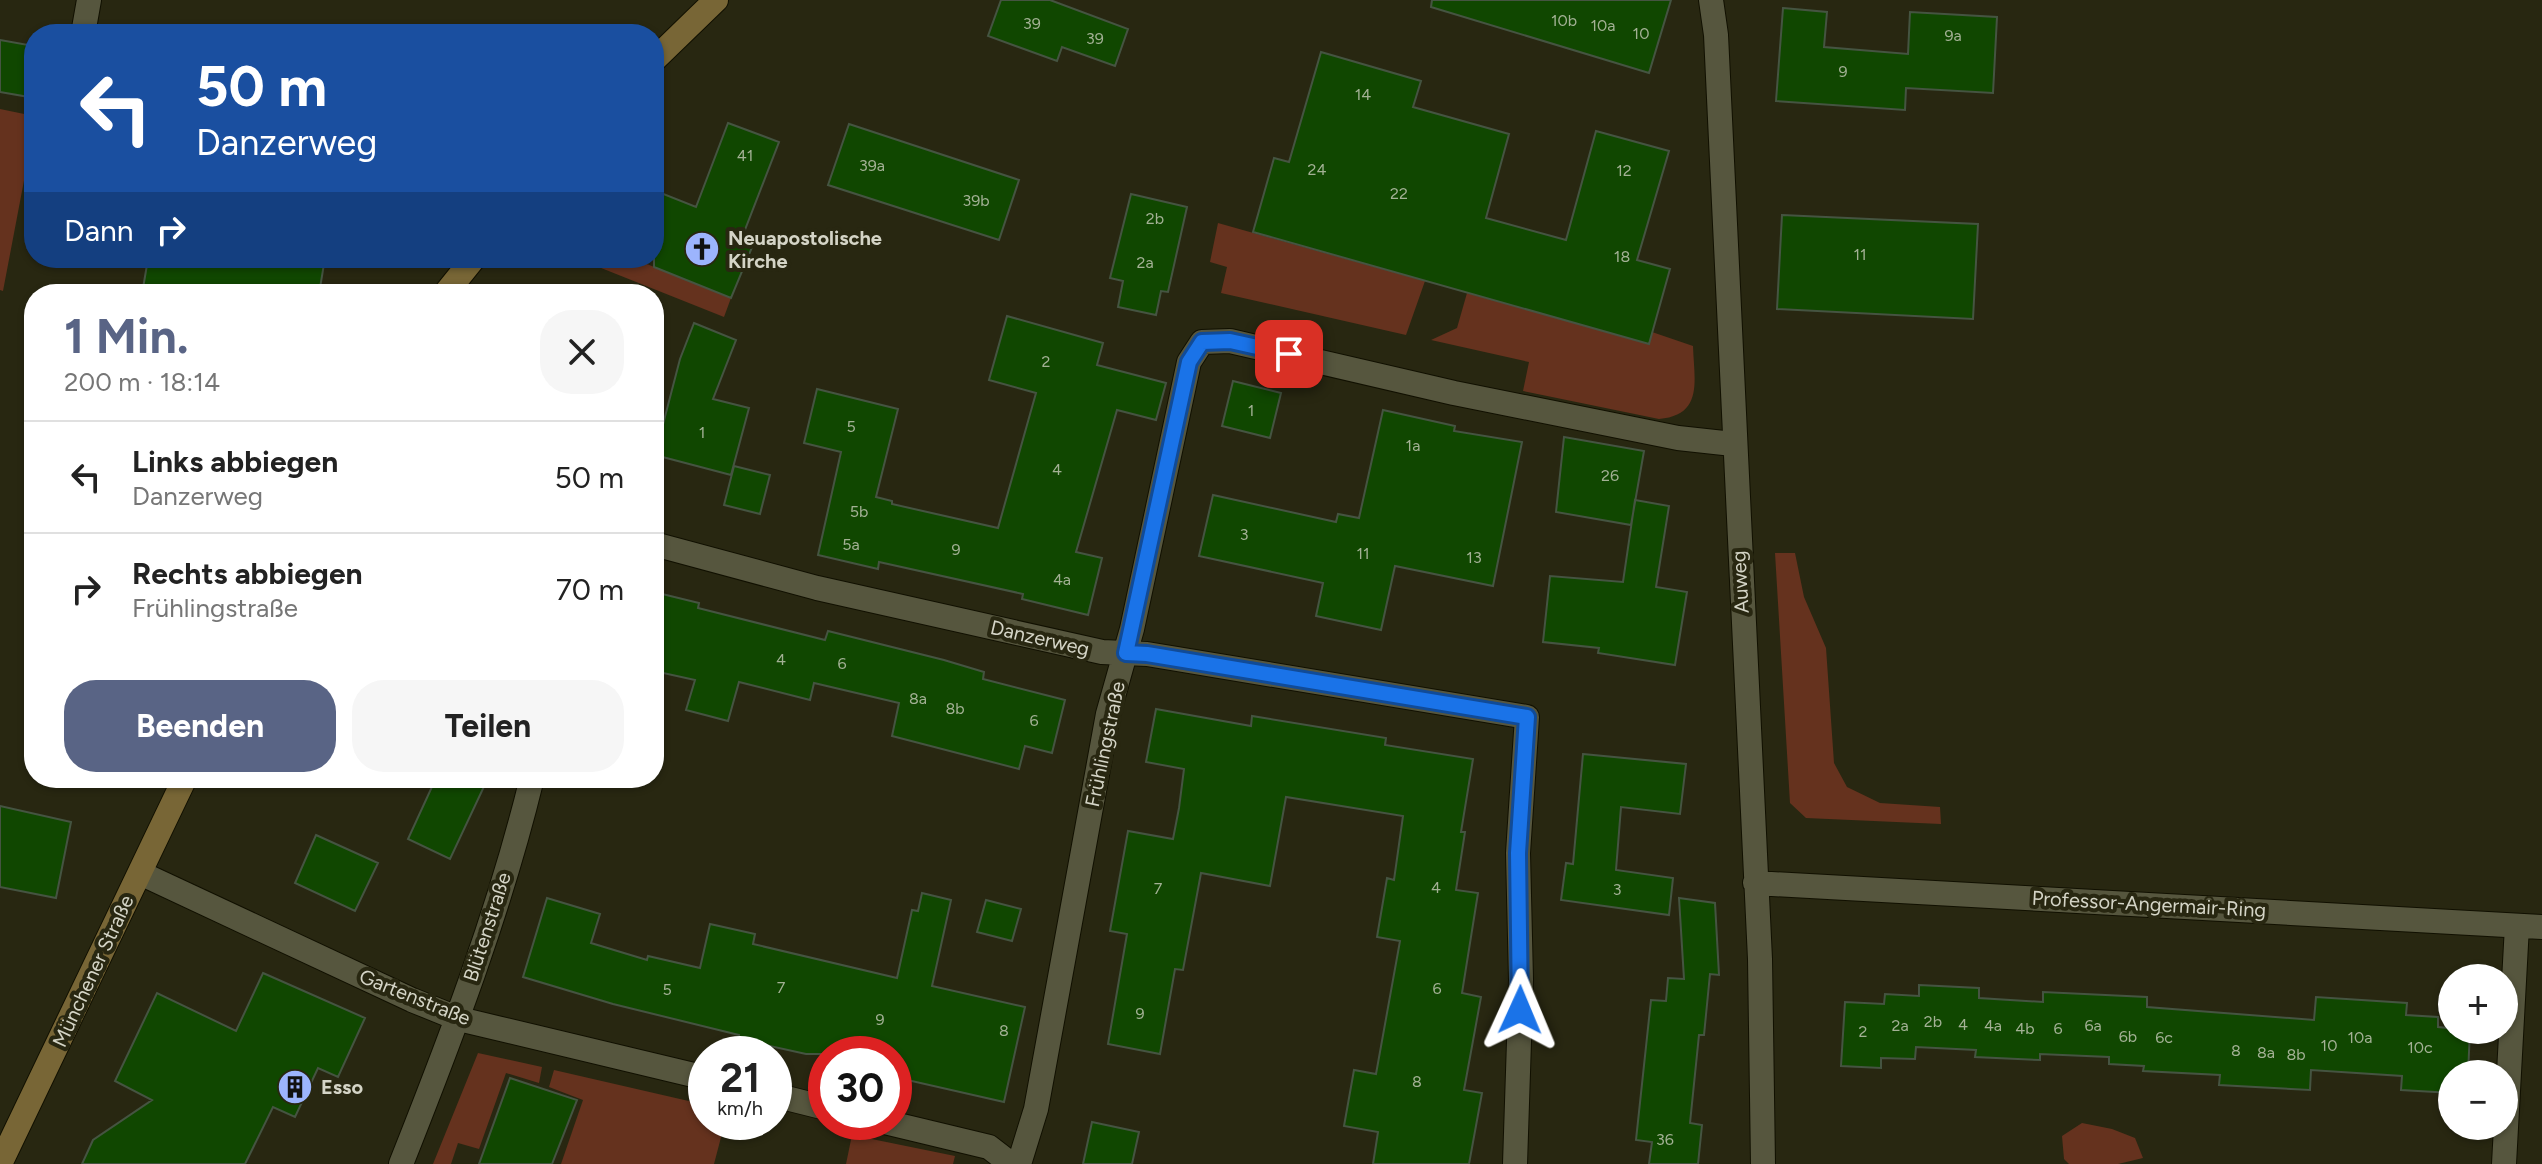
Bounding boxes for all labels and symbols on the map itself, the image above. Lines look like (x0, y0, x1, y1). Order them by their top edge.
house number: 10b (1551, 11, 1577, 30)
house number: 39 (1023, 14, 1041, 33)
house number: 10a (1590, 16, 1616, 35)
house number: 10 (1633, 24, 1649, 43)
house number: 9a (1944, 26, 1962, 45)
house number: 39 (1086, 29, 1104, 48)
house number: 9 (1838, 62, 1848, 81)
house number: 14 (1355, 85, 1371, 104)
house number: 41 (737, 146, 753, 165)
house number: 39a (859, 156, 885, 175)
house number: 24 (1308, 160, 1326, 179)
house number: 12 (1616, 161, 1632, 180)
house number: 22 (1390, 184, 1408, 203)
house number: 39b (962, 191, 990, 210)
house number: 2b (1146, 209, 1164, 228)
place label: Neuapostolische Kirche (728, 226, 882, 273)
church icon: Neuapostolische Kirche (683, 230, 721, 268)
house number: 11 (1853, 245, 1867, 264)
house number: 18 (1614, 247, 1630, 266)
house number: 2a (1136, 253, 1154, 272)
pin (1255, 320, 1323, 388)
house number: 2 (1042, 352, 1050, 371)
house number: 1 (1248, 401, 1254, 420)
house number: 5 (846, 417, 856, 436)
house number: 1 (699, 423, 705, 442)
house number: 1a (1406, 436, 1420, 455)
house number: 4 (1052, 460, 1062, 479)
house number: 26 (1601, 466, 1619, 485)
house number: 5b (850, 502, 868, 521)
house number: 3 (1240, 525, 1248, 544)
house number: 5a (842, 535, 860, 554)
house number: 9 (951, 540, 961, 559)
house number: 11 (1356, 544, 1370, 563)
house number: 13 (1466, 548, 1482, 567)
street label: Auweg (1726, 550, 1754, 614)
house number: 4a (1053, 570, 1071, 589)
street label: Danzerweg (988, 615, 1092, 661)
house number: 4 (776, 650, 786, 669)
house number: 6 (837, 654, 847, 673)
street label: Frühlingstraße (1080, 679, 1130, 809)
house number: 8a (909, 689, 927, 708)
house number: 8b (945, 699, 965, 718)
house number: 6 (1029, 711, 1039, 730)
street label: Blütenstraße (458, 869, 516, 985)
house number: 4 (1431, 878, 1441, 897)
house number: 7 (1154, 879, 1163, 898)
house number: 3 (1613, 880, 1621, 899)
street label: Professor-Angermair-Ring (2031, 886, 2267, 922)
street label: Münchener Straße (47, 891, 139, 1051)
street label: Gartenstraße (356, 964, 474, 1030)
position arrow (1478, 968, 1562, 1052)
house number: 7 (777, 978, 786, 997)
house number: 6 (1432, 979, 1442, 998)
house number: 5 (662, 980, 672, 999)
house number: 9 (1135, 1004, 1145, 1023)
house number: 9 (875, 1010, 885, 1029)
house number: 2b (1924, 1012, 1942, 1031)
house number: 4 (1958, 1015, 1968, 1034)
house number: 2a (1891, 1016, 1909, 1035)
house number: 4a (1984, 1016, 2002, 1035)
house number: 6a (2084, 1016, 2102, 1035)
house number: 4b (2015, 1019, 2035, 1038)
house number: 6 (2053, 1019, 2063, 1038)
house number: 8 (999, 1021, 1009, 1040)
house number: 2 (1859, 1022, 1867, 1041)
house number: 6b (2119, 1027, 2137, 1046)
house number: 6c (2155, 1028, 2173, 1047)
house number: 10a (2347, 1028, 2373, 1047)
speed limit sign: 30 (808, 1036, 912, 1140)
house number: 10 (2321, 1036, 2337, 1055)
house number: 10c (2407, 1038, 2433, 1057)
house number: 8 (2231, 1041, 2241, 1060)
house number: 8a (2257, 1043, 2275, 1062)
house number: 8b (2286, 1045, 2306, 1064)
building icon: Esso (276, 1068, 314, 1106)
house number: 8 (1412, 1072, 1422, 1091)
place label: Esso (321, 1075, 363, 1099)
house number: 36 (1656, 1130, 1674, 1149)

